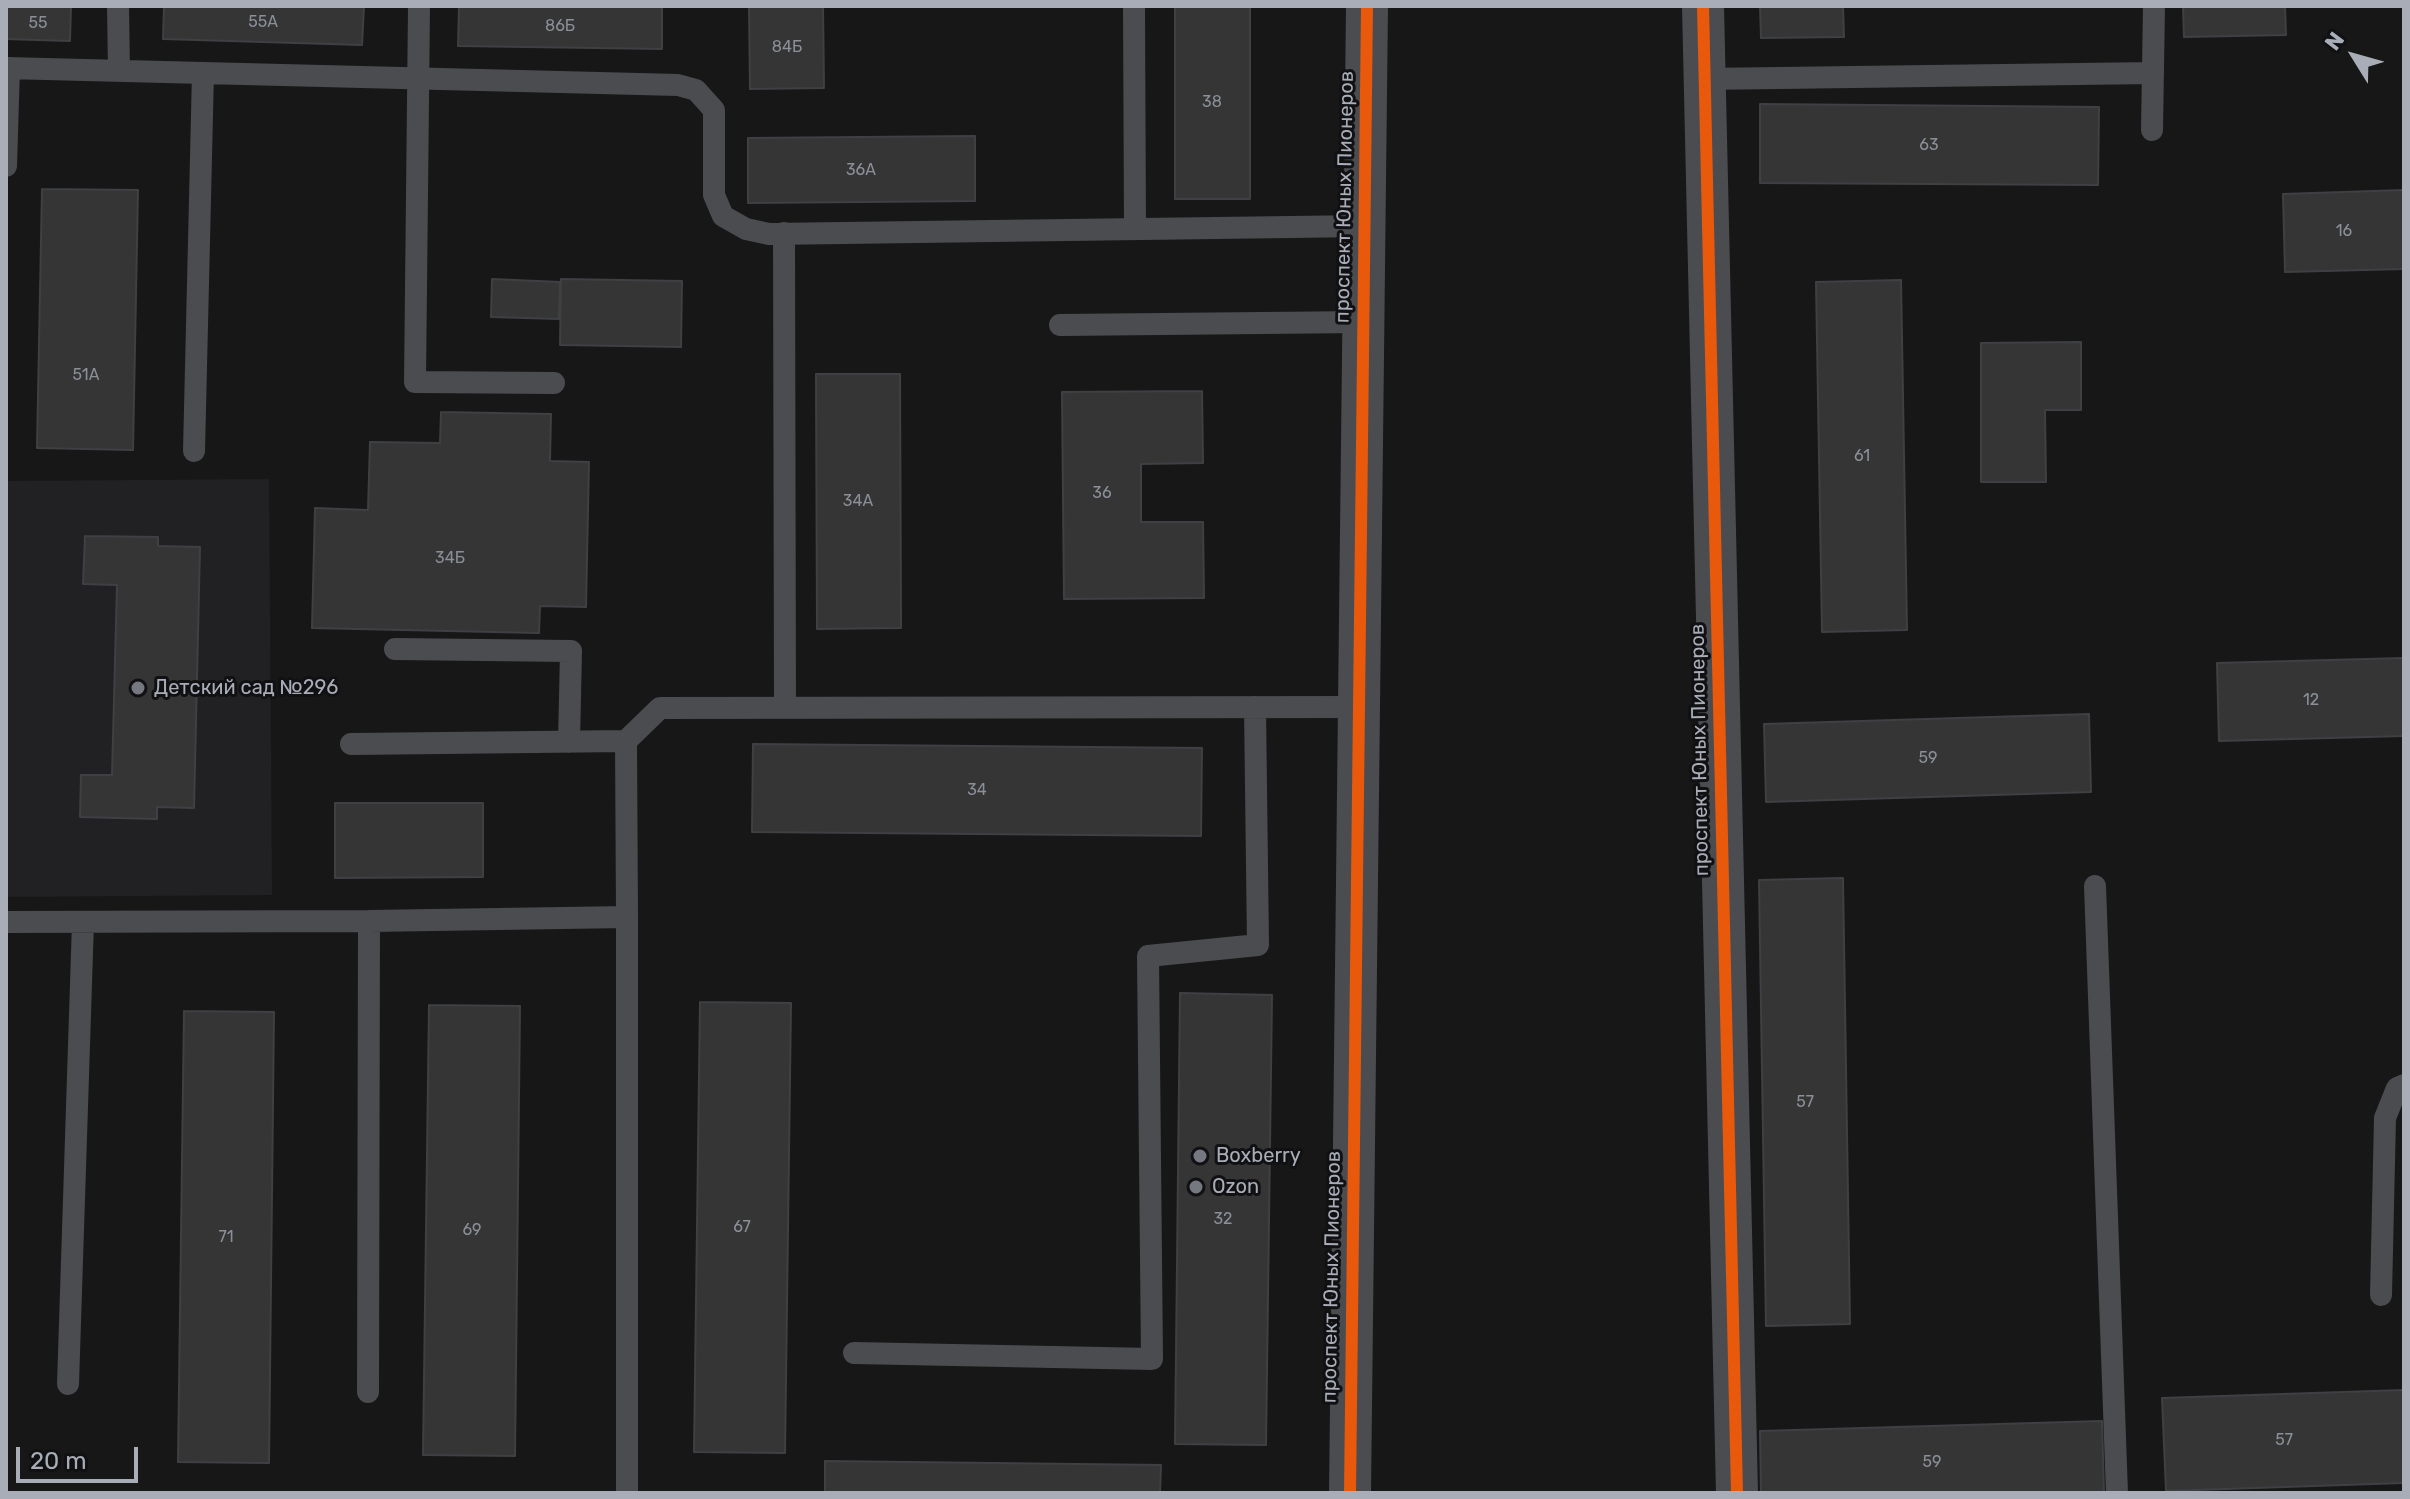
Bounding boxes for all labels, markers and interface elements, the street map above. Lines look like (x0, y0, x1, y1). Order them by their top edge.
house number: 55А (248, 12, 278, 32)
house number: 55 (28, 13, 48, 33)
house number: 86Б (545, 16, 575, 36)
north arrow (2314, 16, 2394, 96)
text: N (2319, 27, 2350, 56)
house number: 84Б (772, 37, 802, 57)
street label: проспект Юных Пионеров (1331, 71, 1359, 323)
house number: 38 (1202, 92, 1222, 112)
house number: 63 (1919, 135, 1939, 155)
house number: 36А (846, 160, 876, 180)
house number: 16 (2336, 221, 2352, 241)
house number: 51А (73, 365, 99, 385)
house number: 61 (1854, 446, 1870, 466)
house number: 36 (1092, 483, 1112, 503)
house number: 34А (843, 491, 873, 511)
house number: 34Б (435, 548, 465, 568)
street label: проспект Юных Пионеров (1686, 624, 1714, 876)
place label: Детский сад №296 (154, 676, 338, 700)
marker: Детский сад №296 (129, 679, 147, 697)
house number: 12 (2303, 690, 2319, 710)
house number: 59 (1919, 748, 1937, 768)
house number: 34 (967, 780, 987, 800)
house number: 57 (1796, 1092, 1814, 1112)
place label: Boxberry (1216, 1144, 1301, 1168)
marker: Boxberry (1191, 1147, 1209, 1165)
street label: проспект Юных Пионеров (1318, 1151, 1346, 1403)
place label: Ozon (1212, 1175, 1259, 1199)
marker: Ozon (1187, 1178, 1205, 1196)
house number: 32 (1213, 1209, 1233, 1229)
house number: 67 (733, 1217, 751, 1237)
house number: 69 (462, 1220, 482, 1240)
house number: 71 (218, 1227, 234, 1247)
house number: 57 (2275, 1430, 2293, 1450)
scale bar (20, 1431, 142, 1481)
text: 20 m (30, 1447, 87, 1475)
house number: 59 (1923, 1452, 1941, 1472)

